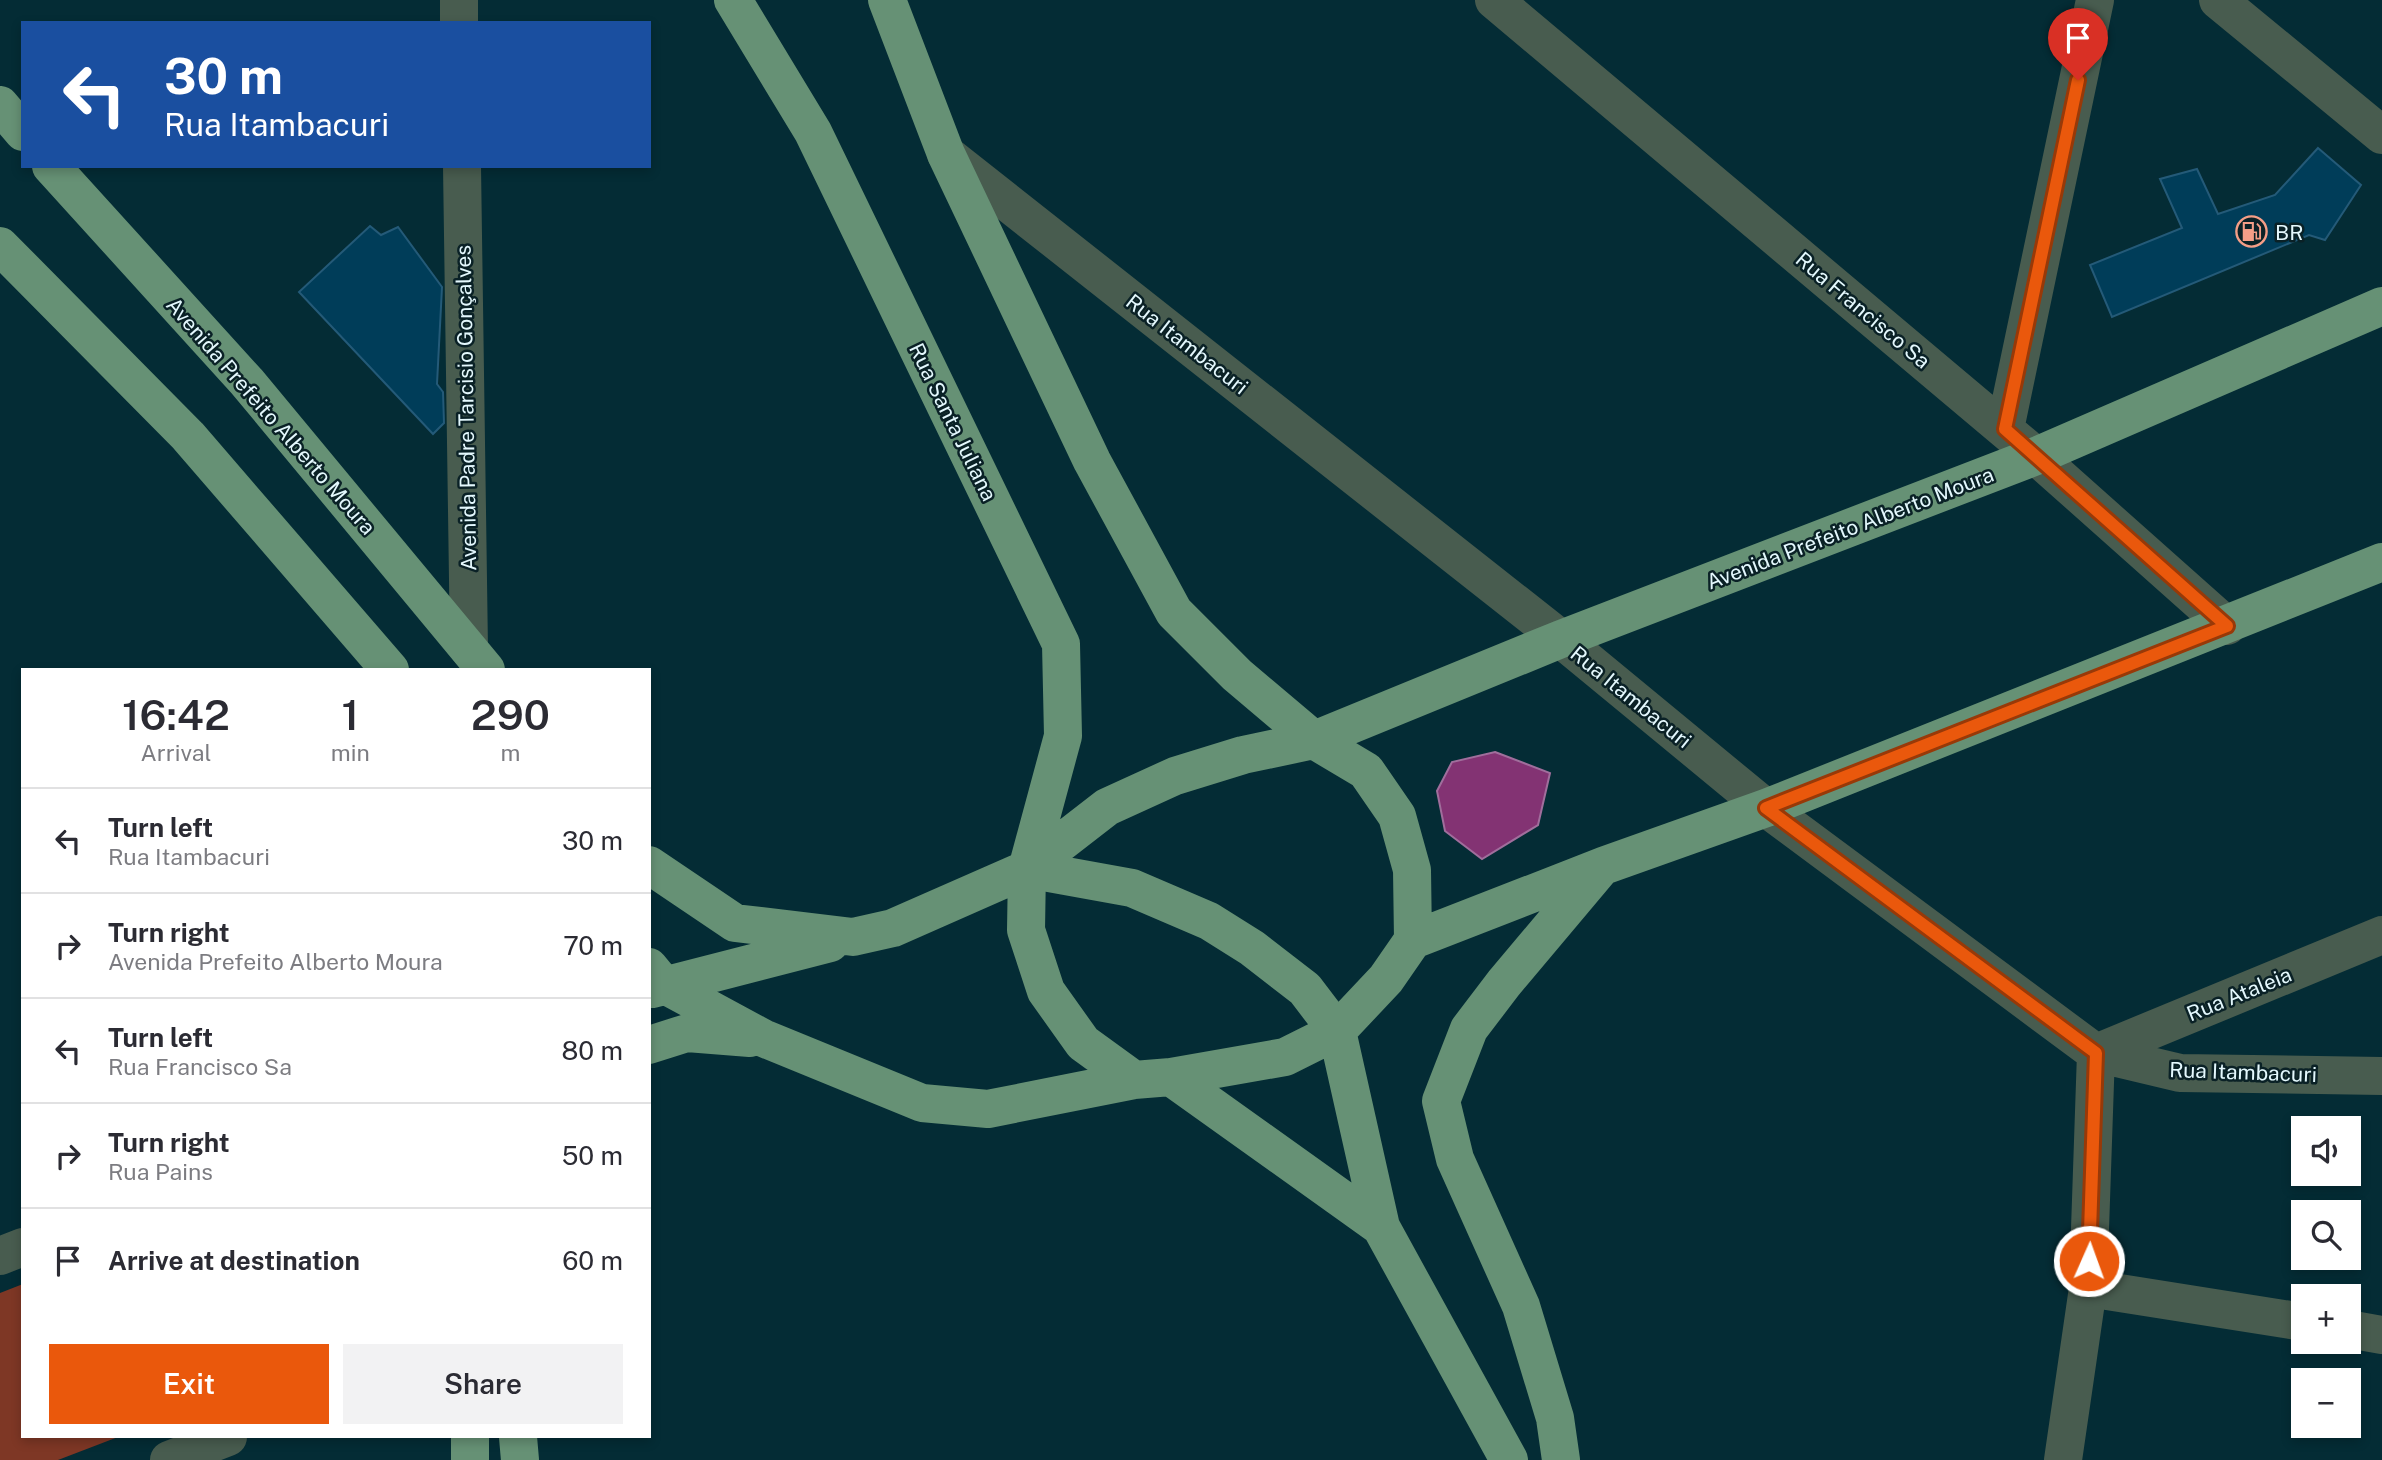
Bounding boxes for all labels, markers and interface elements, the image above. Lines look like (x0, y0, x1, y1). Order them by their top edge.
pin (2048, 8, 2108, 80)
icon: arrive (2059, 19, 2097, 57)
text: 30 m (164, 47, 283, 105)
icon: left (49, 49, 140, 140)
text: Rua Itambacuri (164, 106, 389, 143)
fuel station icon: BR (2235, 215, 2269, 249)
place label: BR (2275, 220, 2303, 245)
street label: Avenida Padre Tarcisio Gonçalves (451, 245, 481, 571)
street label: Rua Francisco Sa (1791, 246, 1935, 374)
street label: Rua Itambacuri (1121, 289, 1253, 399)
street label: Avenida Prefeito Alberto Moura (161, 292, 381, 540)
street label: Rua Santa Juliana (904, 339, 1002, 505)
street label: Avenida Prefeito Alberto Moura (1703, 462, 1997, 594)
street label: Rua Itambacuri (1566, 641, 1696, 753)
text: 16:42 (122, 690, 230, 739)
text: 1 (342, 690, 359, 739)
text: 290 (471, 690, 550, 739)
text: Arrival (140, 739, 211, 766)
text: min (331, 739, 370, 766)
text: m (500, 739, 520, 766)
text: Turn left (108, 812, 213, 843)
icon: left (49, 822, 87, 860)
text: 30 m (562, 825, 623, 856)
text: Rua Itambacuri (108, 843, 270, 870)
text: Turn right (108, 917, 230, 948)
icon: right (49, 927, 87, 965)
text: 70 m (563, 930, 623, 961)
text: Avenida Prefeito Alberto Moura (108, 948, 443, 975)
street label: Rua Ataleia (2183, 962, 2295, 1026)
text: Turn left (108, 1022, 213, 1053)
icon: left (49, 1032, 87, 1070)
text: 80 m (562, 1035, 623, 1066)
text: Rua Francisco Sa (108, 1053, 292, 1080)
street label: Rua Itambacuri (2169, 1057, 2317, 1087)
map controls (2291, 1116, 2361, 1438)
button: sound (2291, 1116, 2361, 1186)
text: Turn right (108, 1127, 230, 1158)
icon: right (49, 1137, 87, 1175)
text: 50 m (562, 1140, 623, 1171)
text: Rua Pains (108, 1158, 213, 1185)
button: search (2291, 1200, 2361, 1270)
position arrow (2052, 1224, 2126, 1298)
icon: arrive (49, 1242, 87, 1280)
text: Arrive at destination (108, 1245, 360, 1276)
text: 60 m (562, 1245, 623, 1276)
button: + (2291, 1284, 2361, 1354)
button: Exit (49, 1344, 329, 1424)
button: Share (343, 1344, 623, 1424)
button: − (2291, 1368, 2361, 1438)

